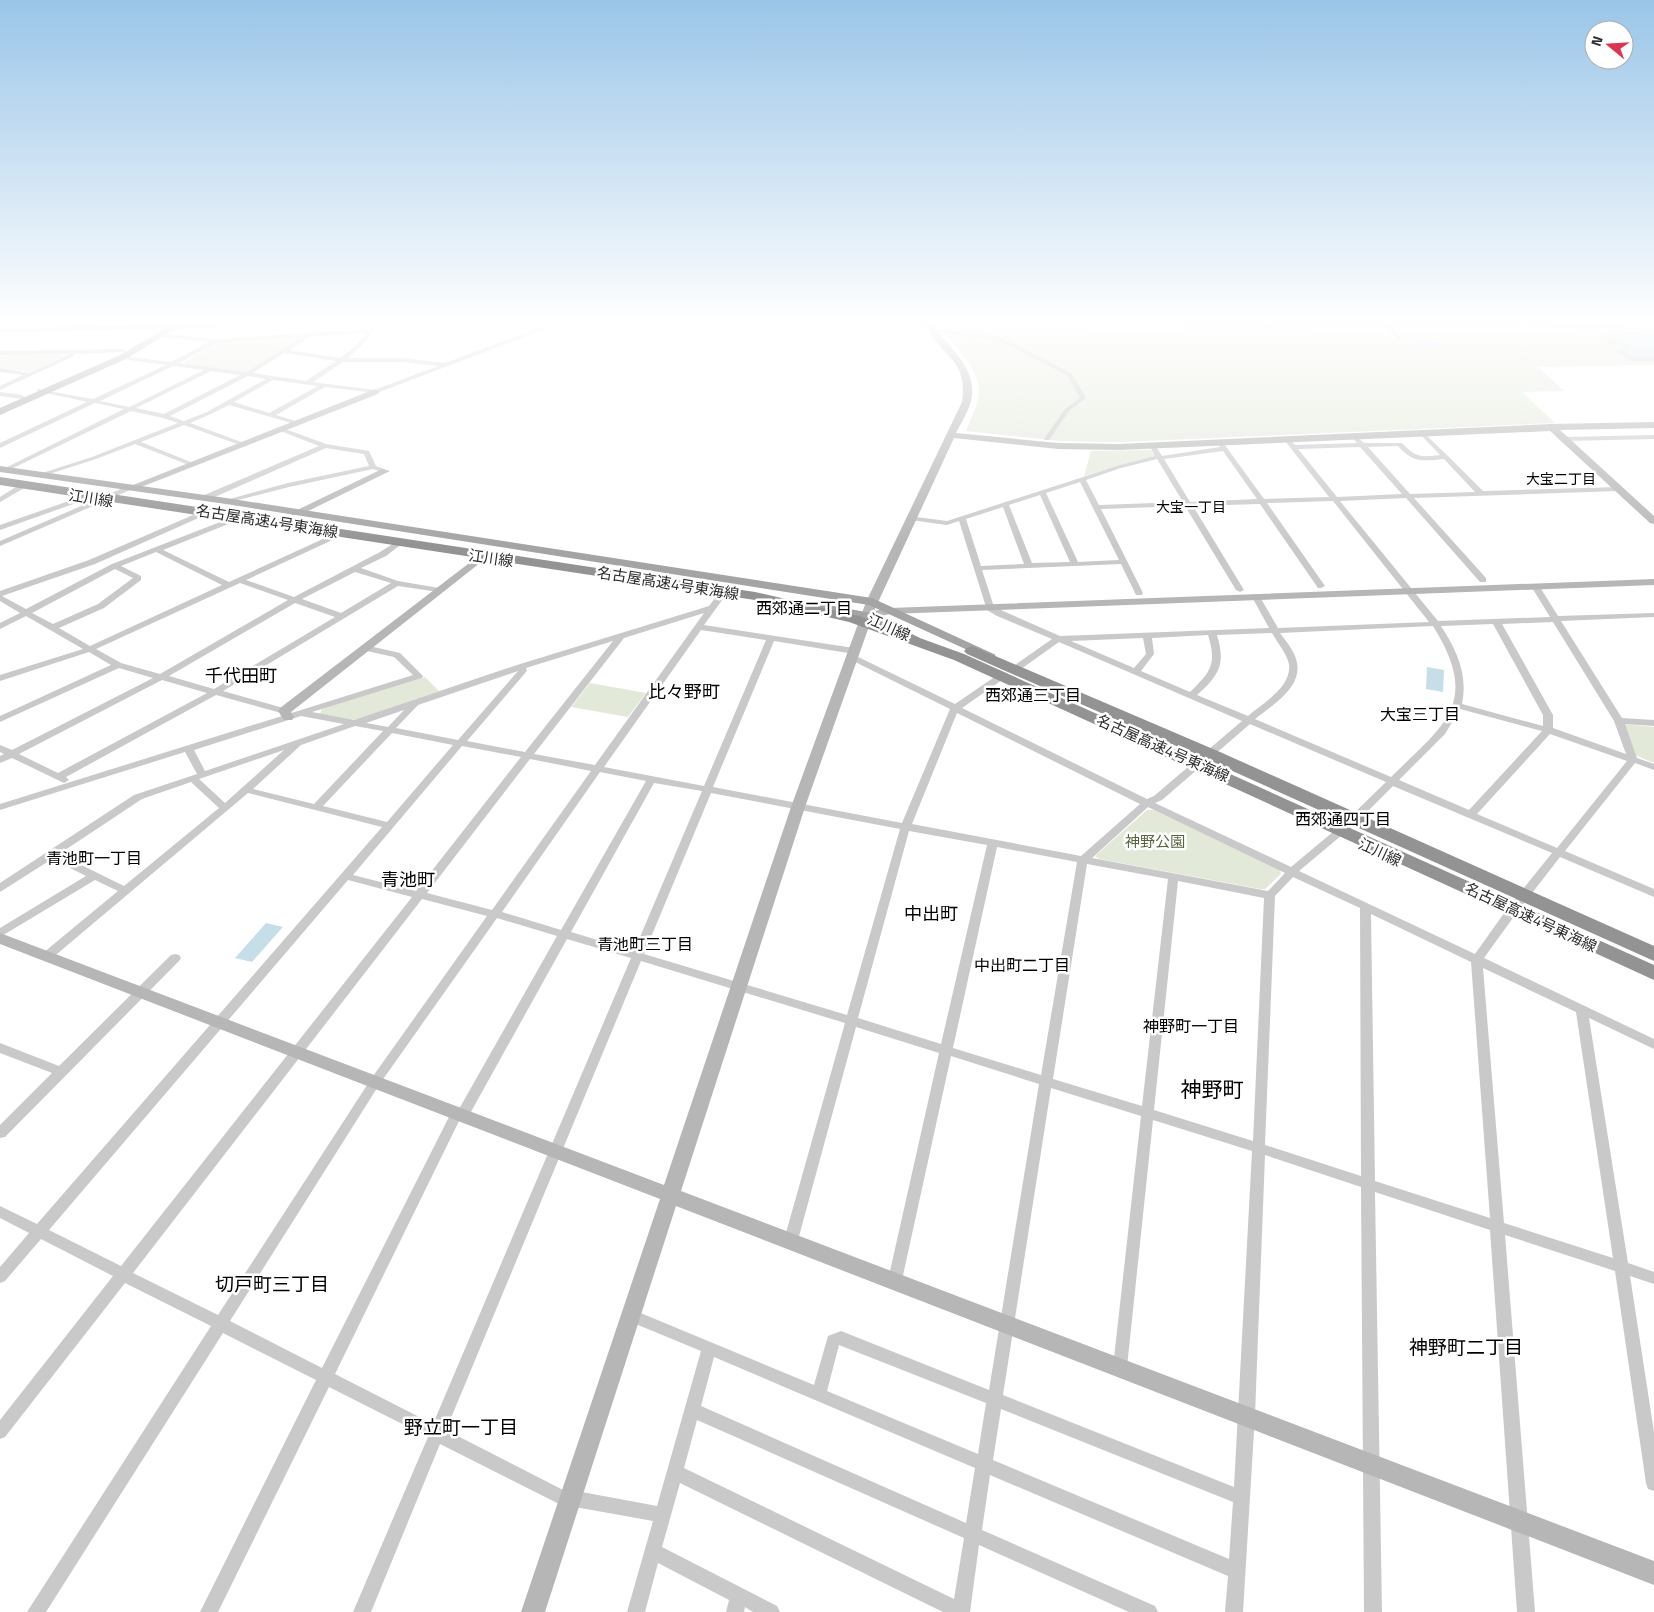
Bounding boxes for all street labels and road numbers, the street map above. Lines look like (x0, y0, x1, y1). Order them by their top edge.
street label: 江川線 (67, 483, 115, 513)
street label: 名古屋高速4号東海線 (194, 498, 340, 544)
street label: 江川線 (467, 543, 515, 573)
street label: 名古屋高速4号東海線 (595, 560, 741, 606)
street label: 江川線 (864, 607, 914, 647)
street label: 名古屋高速4号東海線 (1093, 708, 1233, 788)
street label: 江川線 (1355, 832, 1405, 872)
street label: 名古屋高速4号東海線 (1461, 876, 1601, 958)

